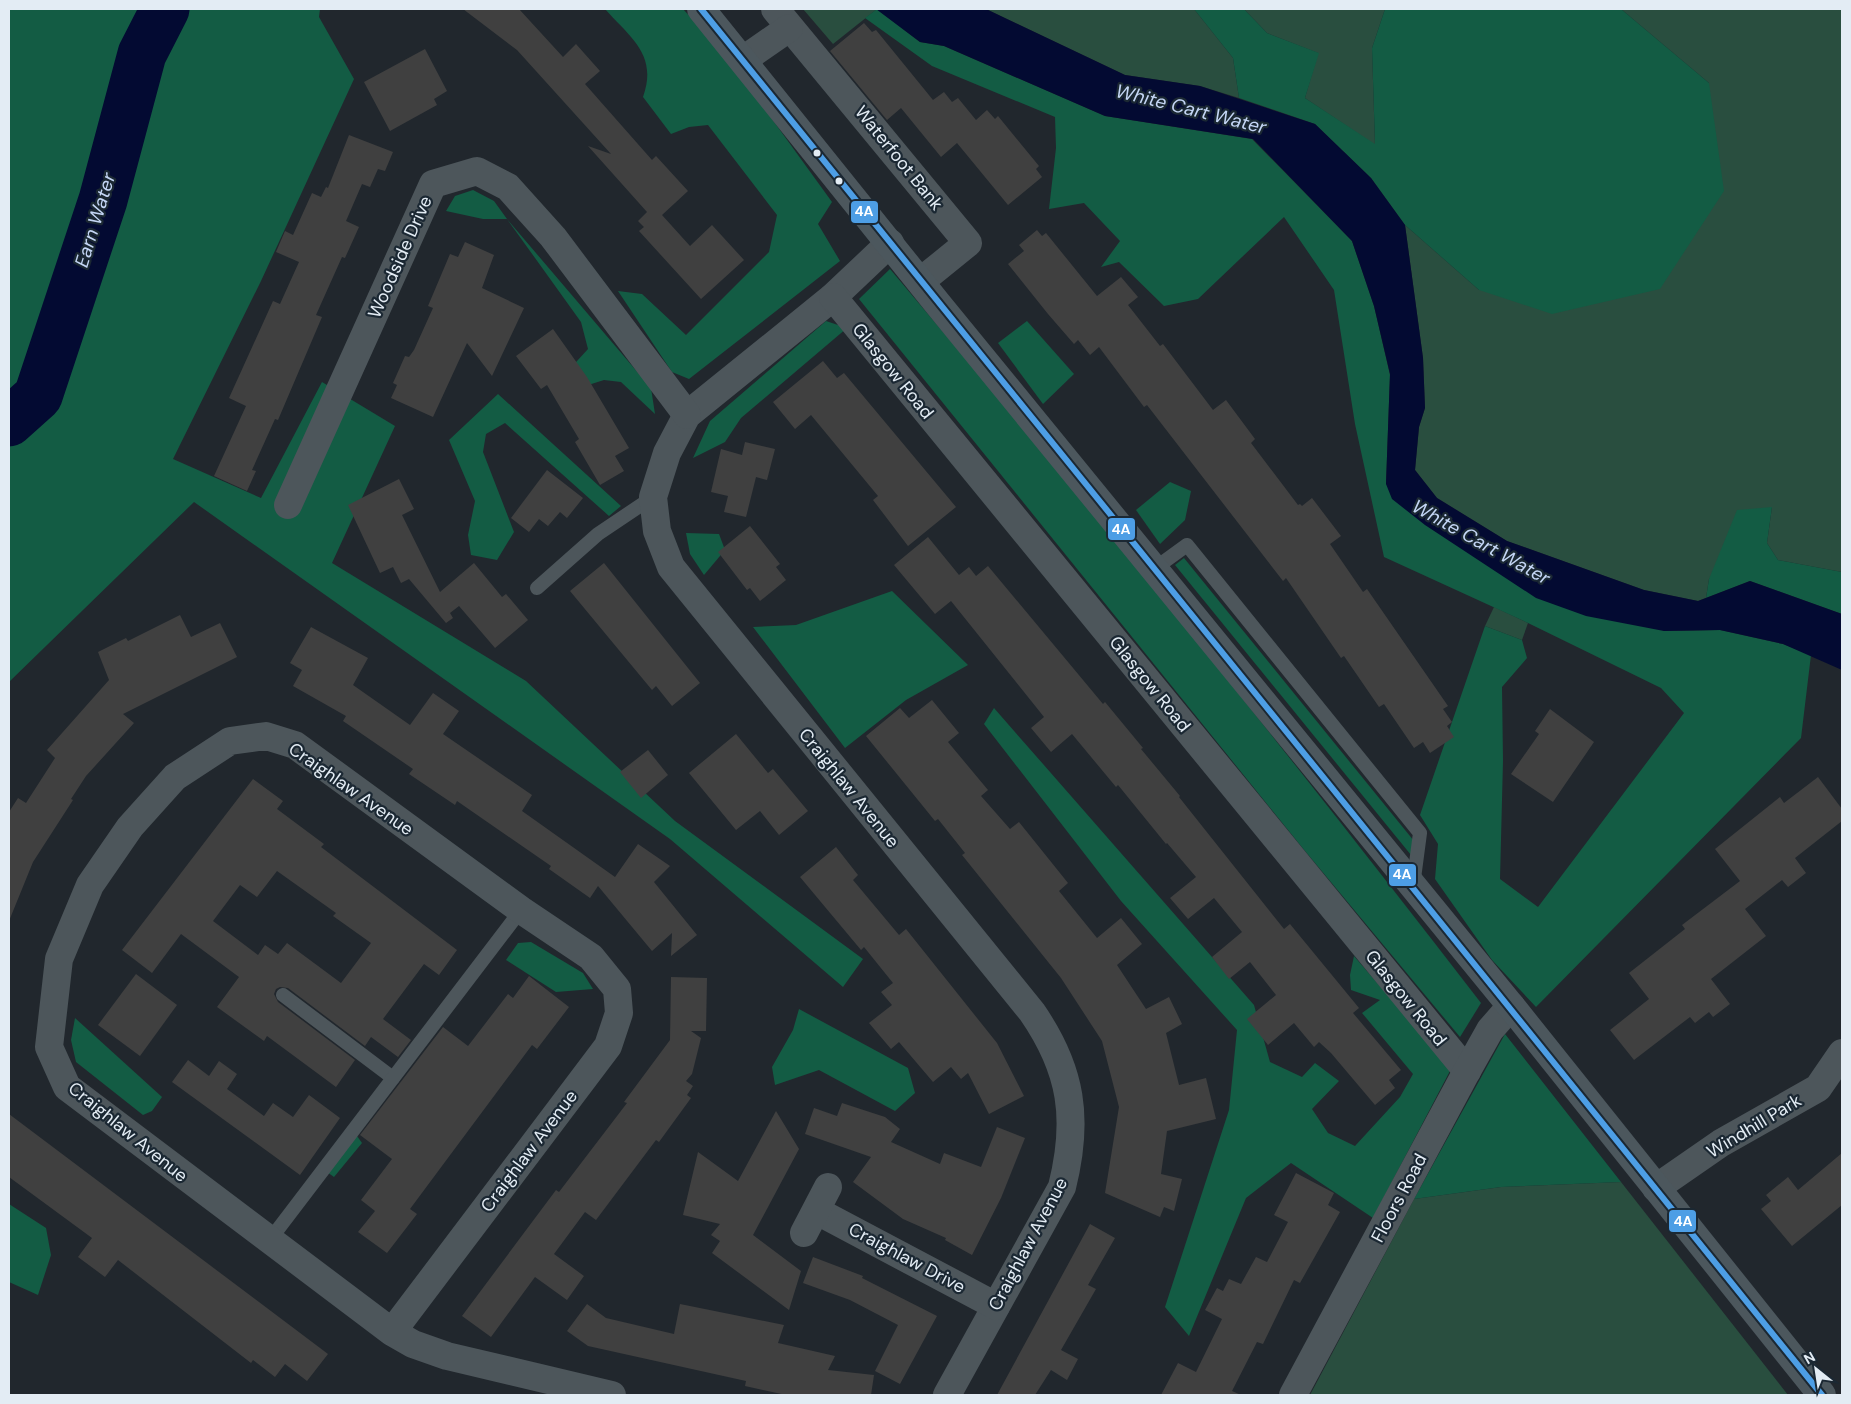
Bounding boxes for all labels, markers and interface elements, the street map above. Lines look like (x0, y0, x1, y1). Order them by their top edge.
water label: White Cart Water (1113, 78, 1270, 140)
street label: Waterfoot Bank (849, 101, 949, 215)
unlabelled marker (812, 148, 822, 158)
water label: Earn Water (69, 169, 121, 270)
unlabelled marker (834, 176, 844, 186)
street label: Woodside Drive (362, 192, 438, 322)
line badge: 4A (850, 200, 879, 224)
text: 4A (854, 202, 874, 220)
street label: Glasgow Road (847, 318, 939, 424)
water label: White Cart Water (1407, 494, 1555, 591)
line badge: 4A (1107, 517, 1136, 541)
text: 4A (1111, 520, 1131, 538)
street label: Glasgow Road (1104, 631, 1196, 737)
street label: Craighlaw Avenue (793, 723, 905, 853)
street label: Craighlaw Avenue (284, 737, 418, 841)
line badge: 4A (1388, 863, 1417, 887)
text: 4A (1392, 865, 1412, 883)
street label: Glasgow Road (1360, 945, 1452, 1051)
street label: Craighlaw Avenue (63, 1076, 193, 1188)
street label: Craighlaw Avenue (475, 1085, 583, 1217)
street label: Windhill Park (1702, 1088, 1806, 1164)
street label: Floors Road (1366, 1149, 1432, 1247)
street label: Craighlaw Avenue (983, 1173, 1073, 1315)
line badge: 4A (1668, 1209, 1697, 1233)
text: 4A (1673, 1212, 1693, 1230)
street label: Craighlaw Drive (844, 1217, 970, 1299)
north arrow (1791, 1344, 1841, 1394)
text: N (1801, 1347, 1818, 1368)

